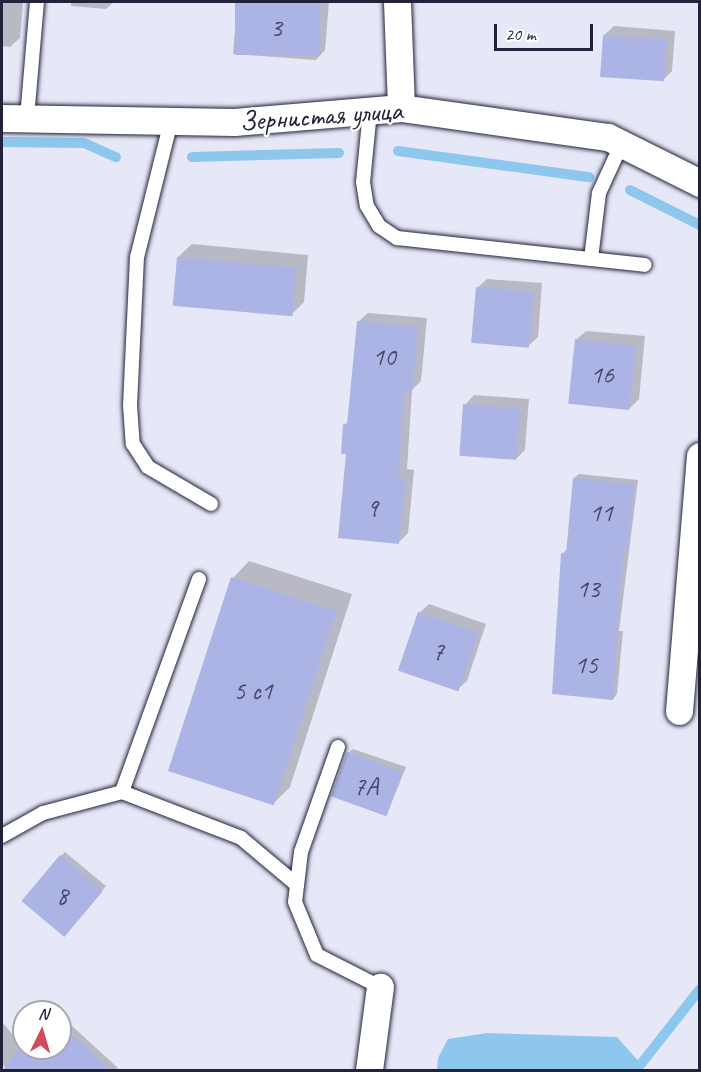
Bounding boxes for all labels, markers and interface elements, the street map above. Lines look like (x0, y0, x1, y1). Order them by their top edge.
house number: 3 (270, 12, 282, 44)
scale bar (497, 12, 596, 50)
text: 20 m (505, 23, 536, 45)
street label: Зернистая улица (237, 93, 405, 139)
house number: 10 (372, 341, 396, 373)
house number: 16 (590, 359, 614, 391)
house number: 9 (366, 492, 378, 524)
house number: 11 (589, 497, 613, 529)
house number: 13 (576, 573, 600, 605)
house number: 7 (432, 636, 444, 668)
house number: 15 (574, 649, 598, 681)
house number: 5 с1 (234, 675, 272, 707)
house number: 7А (354, 771, 378, 803)
house number: 8 (56, 880, 68, 912)
north arrow (12, 1000, 72, 1060)
text: N (38, 1004, 49, 1024)

